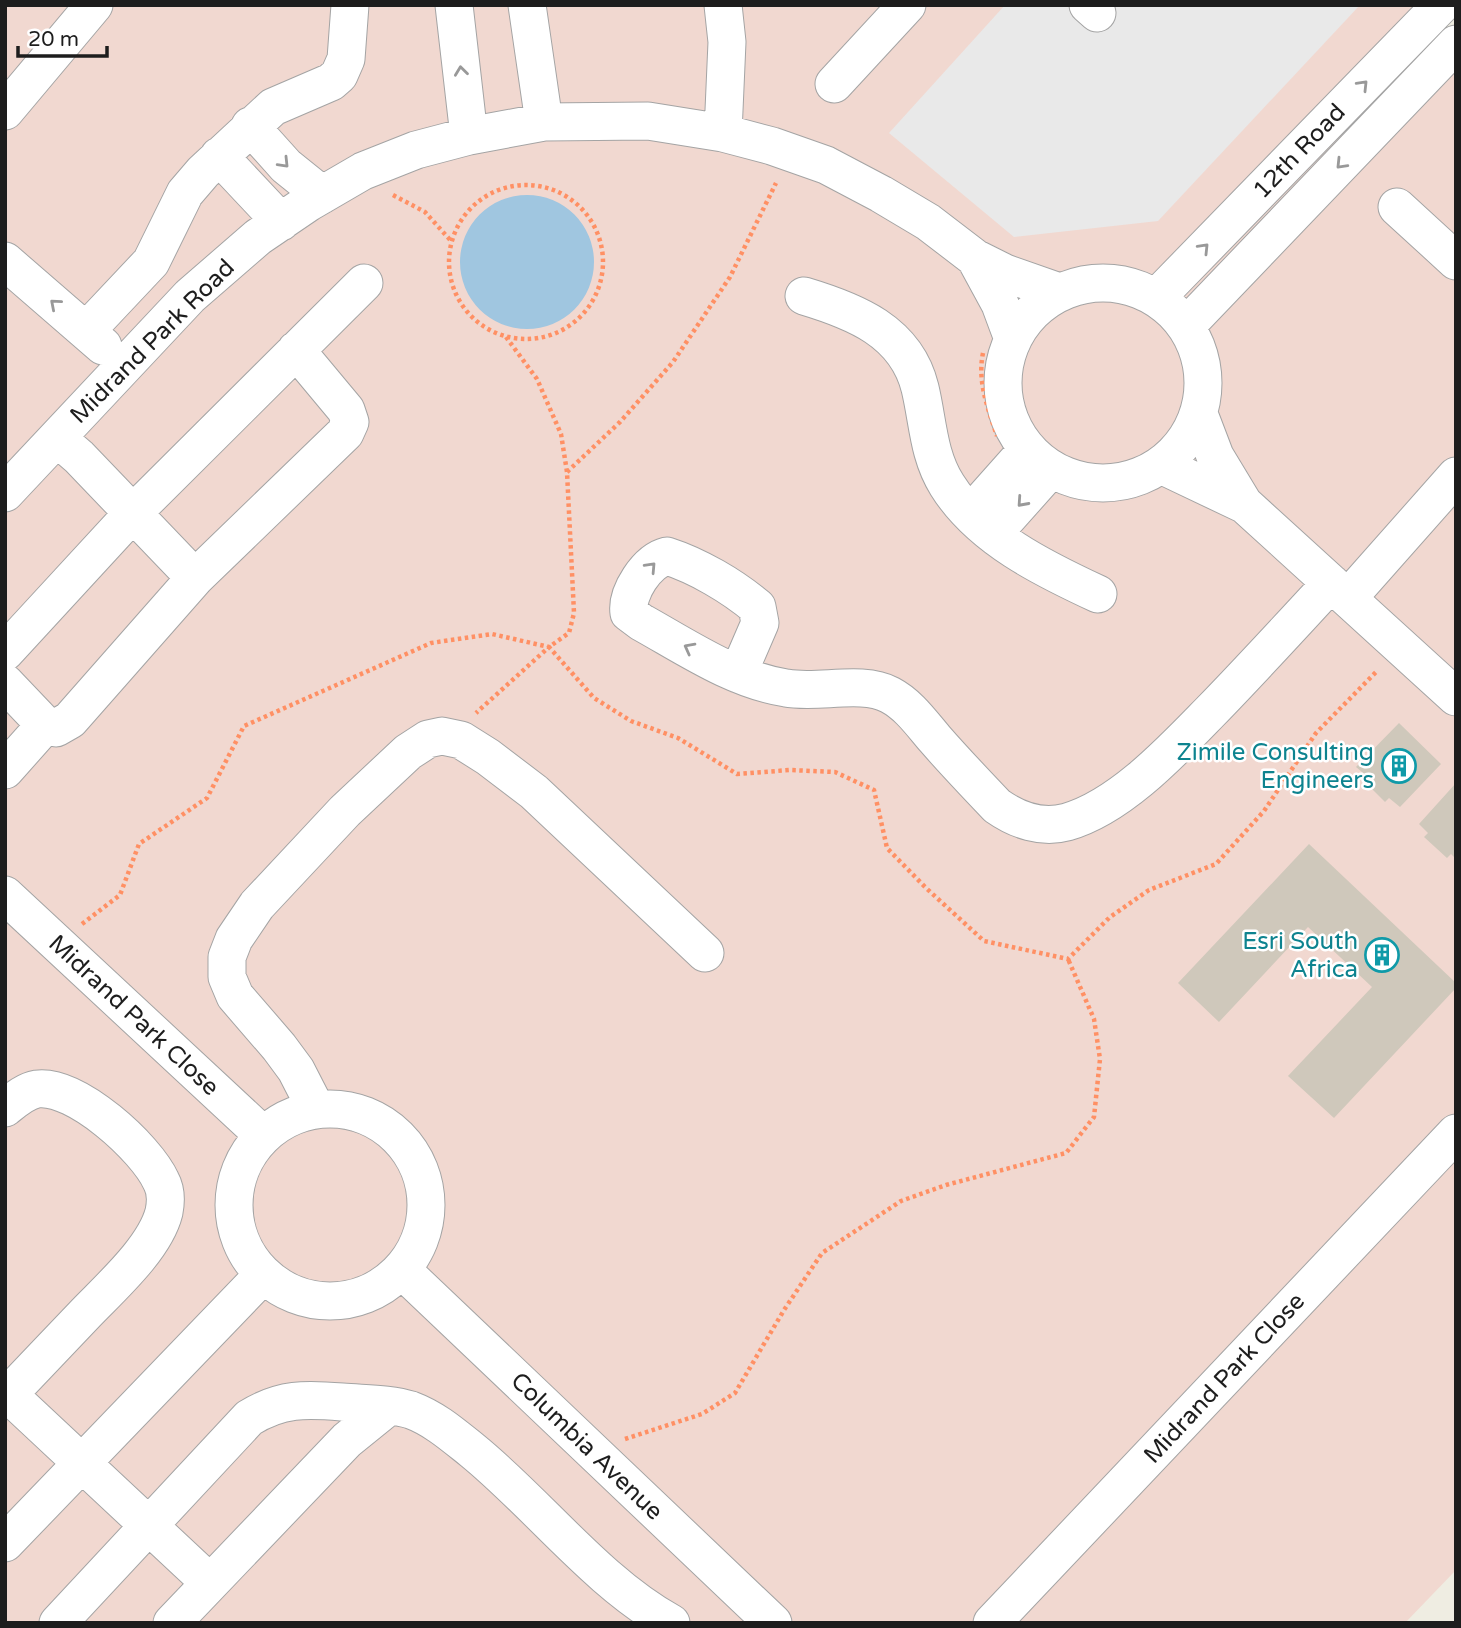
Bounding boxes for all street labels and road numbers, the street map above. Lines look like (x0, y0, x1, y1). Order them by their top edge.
street label: 12th Road (1247, 98, 1352, 205)
street label: Midrand Park Road (64, 253, 241, 430)
street label: Midrand Park Close (42, 929, 225, 1102)
street label: Midrand Park Close (1138, 1287, 1311, 1470)
street label: Columbia Avenue (505, 1366, 669, 1526)

